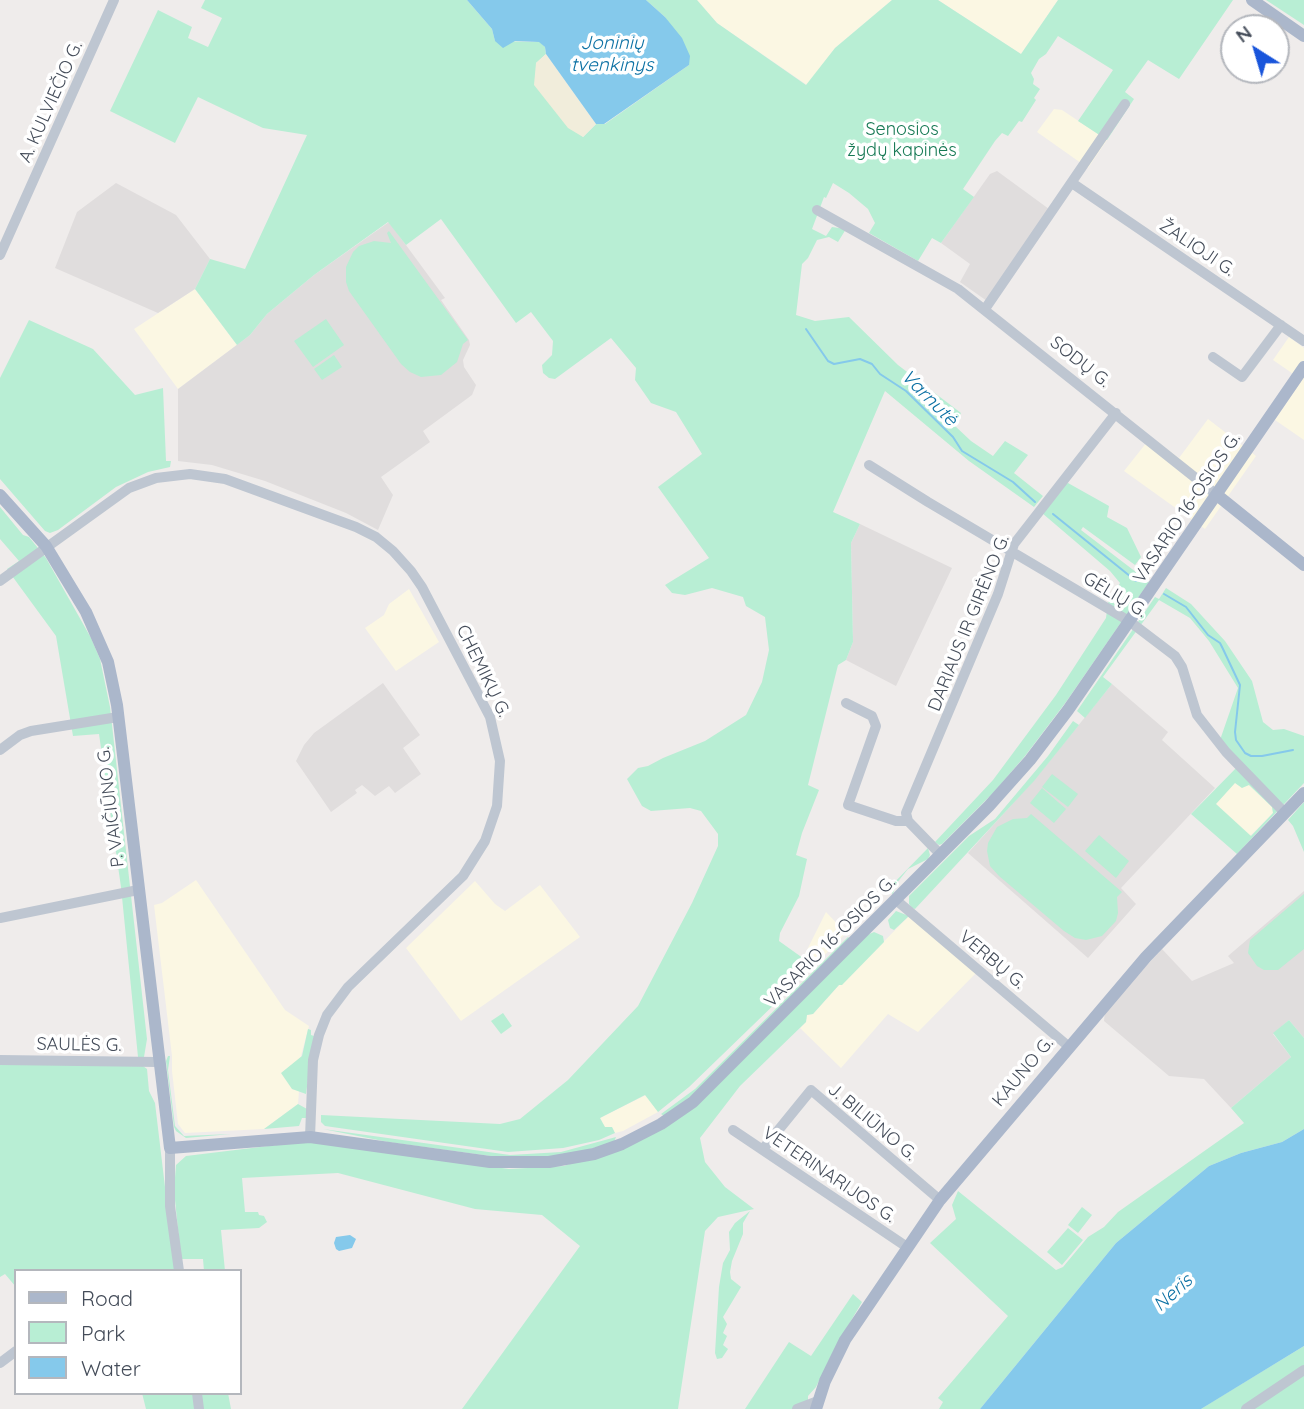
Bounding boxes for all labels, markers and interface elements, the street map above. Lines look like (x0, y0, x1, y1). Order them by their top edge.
north arrow (1220, 14, 1290, 84)
text: N (1231, 20, 1256, 48)
water label: Joninių tvenkinys (571, 32, 653, 76)
street label: A. KULVIEČIO G. (15, 38, 87, 166)
park label: Senosios žydų kapinės (847, 119, 957, 162)
street label: ŽALIOJI G. (1155, 215, 1239, 281)
street label: SODŲ G. (1046, 332, 1114, 392)
water label: Varnutė (896, 365, 962, 431)
street label: VASARIO 16-OSIOS G. (1129, 429, 1245, 587)
street label: DARIAUS IR GIRĖNO G. (924, 532, 1014, 714)
street label: GĖLIŲ G. (1079, 568, 1151, 622)
street label: CHEMIKŲ G. (451, 621, 515, 721)
street label: P. VAIČIŪNO G. (93, 746, 129, 868)
street label: VASARIO 16-OSIOS G. (760, 872, 900, 1012)
street label: VERBŲ G. (955, 926, 1029, 994)
street label: SAULĖS G. (36, 1033, 122, 1057)
street label: KAUNO G. (988, 1033, 1058, 1111)
street label: J. BILIŪNO G. (823, 1079, 921, 1165)
street label: VETERINARIJOS G. (758, 1122, 900, 1228)
legend (14, 1269, 242, 1395)
water label: Neris (1149, 1270, 1197, 1316)
text: Road (81, 1285, 133, 1311)
text: Park (81, 1320, 125, 1346)
text: Water (81, 1355, 141, 1381)

